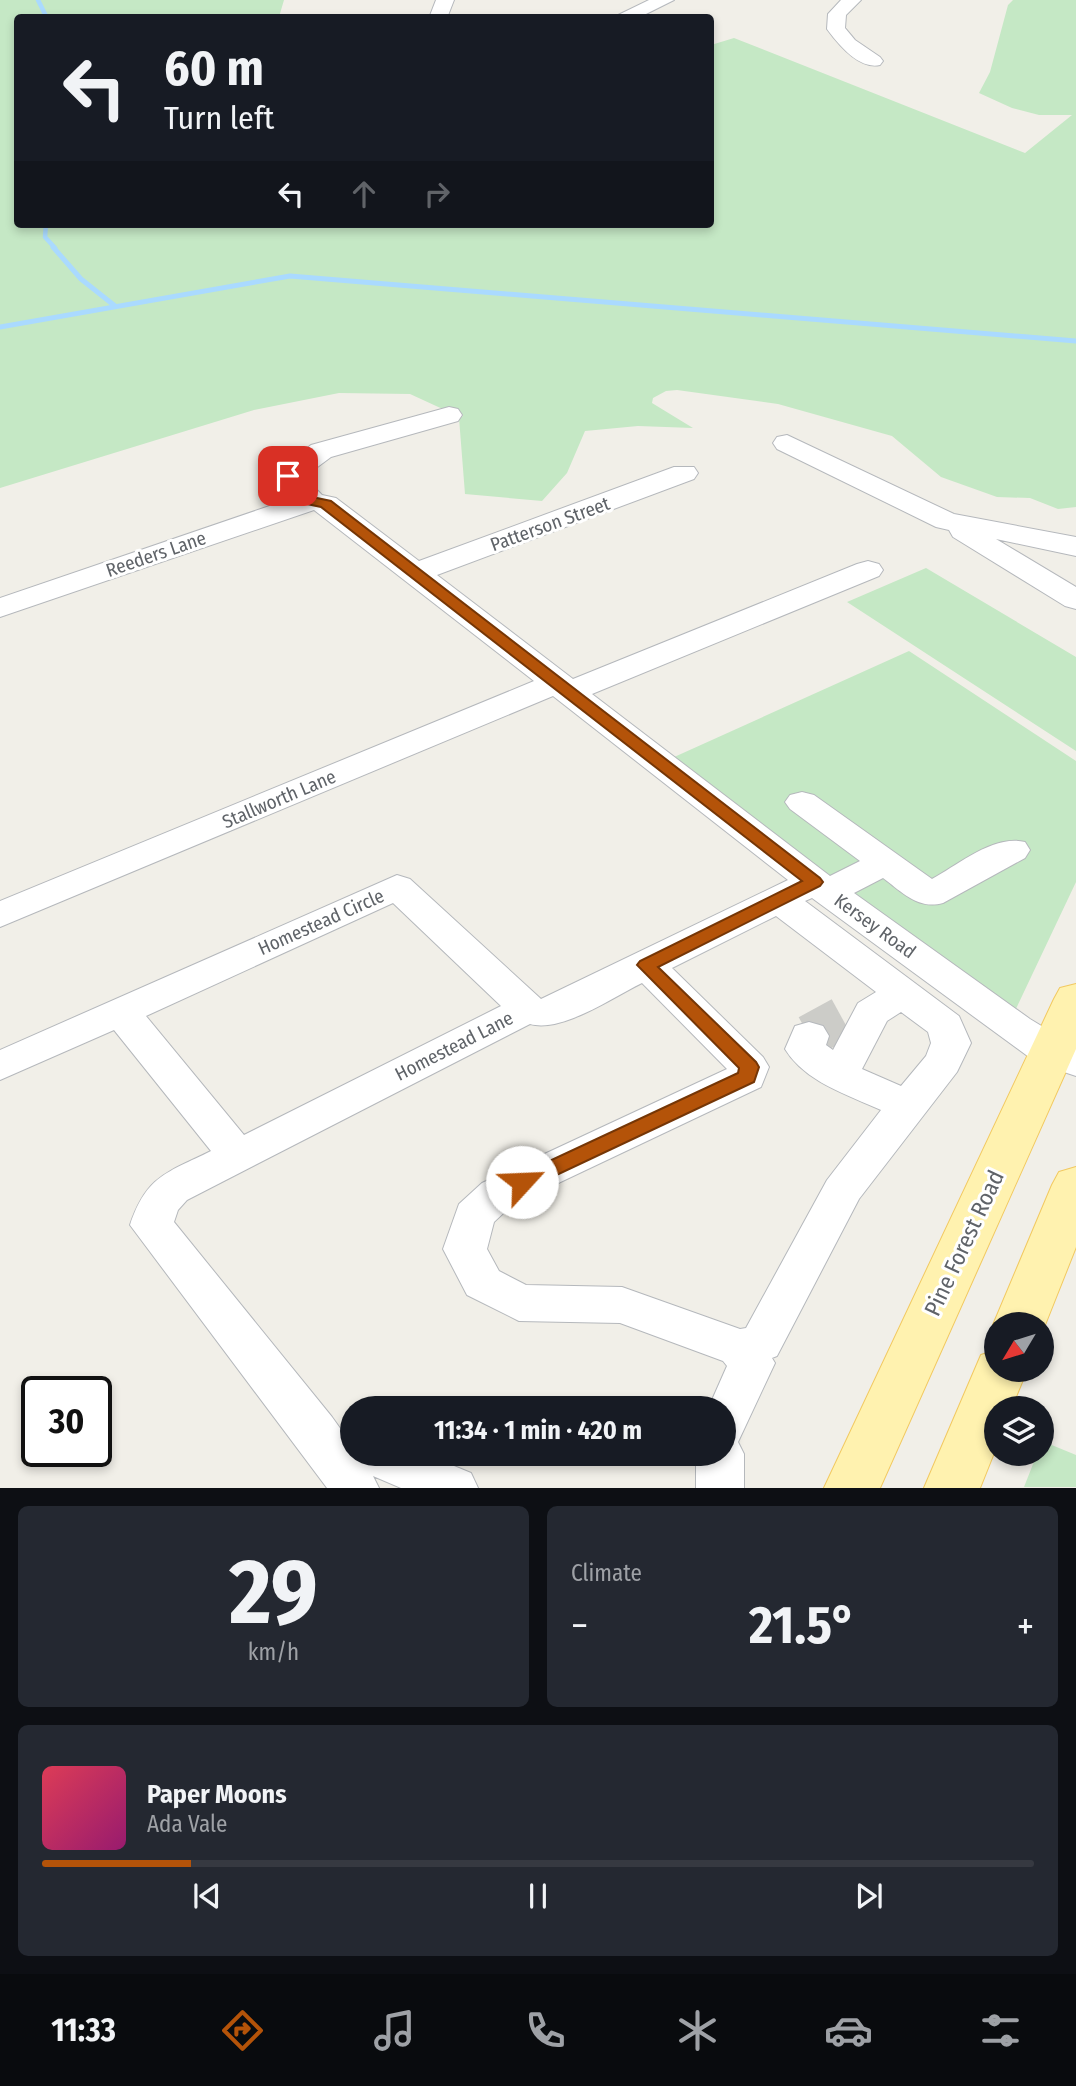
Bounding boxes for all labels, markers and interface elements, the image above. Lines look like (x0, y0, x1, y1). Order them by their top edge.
text: 60 m (164, 39, 264, 98)
icon: left (49, 42, 140, 133)
text: Turn left (164, 99, 274, 137)
icon: left (272, 175, 310, 213)
icon: ahead (345, 175, 383, 213)
icon: right (418, 175, 456, 213)
pin (258, 446, 318, 506)
icon: arrive (269, 457, 307, 495)
street label: Patterson Street (487, 491, 614, 556)
street label: Reeders Lane (103, 526, 209, 582)
street label: Stallworth Lane (219, 765, 339, 833)
street label: Homestead Circle (254, 884, 388, 960)
street label: Kersey Road (830, 889, 920, 963)
street label: Homestead Lane (391, 1006, 517, 1086)
position arrow (485, 1145, 559, 1219)
street label: Pine Forest Road (918, 1166, 1010, 1320)
north arrow (984, 1312, 1054, 1382)
map controls (984, 1312, 1054, 1466)
speed limit sign: 30 (21, 1376, 112, 1467)
button: layers (984, 1396, 1054, 1466)
text: 11:34 · 1 min · 420 m (434, 1415, 642, 1446)
text: 29 (229, 1538, 318, 1647)
text: Climate (571, 1559, 642, 1587)
text: 21.5° (749, 1594, 856, 1657)
text: − (571, 1603, 588, 1649)
text: + (1017, 1603, 1034, 1649)
text: km/h (248, 1638, 299, 1666)
text: Paper Moons (147, 1779, 287, 1810)
text: Ada Vale (147, 1810, 227, 1838)
icon: previous (188, 1877, 226, 1915)
icon: pause (519, 1877, 557, 1915)
icon: next (850, 1877, 888, 1915)
icon: directions (218, 2006, 267, 2055)
icon: music (370, 2006, 419, 2055)
icon: phone (521, 2006, 570, 2055)
icon: climate (673, 2006, 722, 2055)
icon: car (824, 2006, 873, 2055)
icon: filters (976, 2006, 1025, 2055)
text: 11:33 (51, 2011, 116, 2049)

